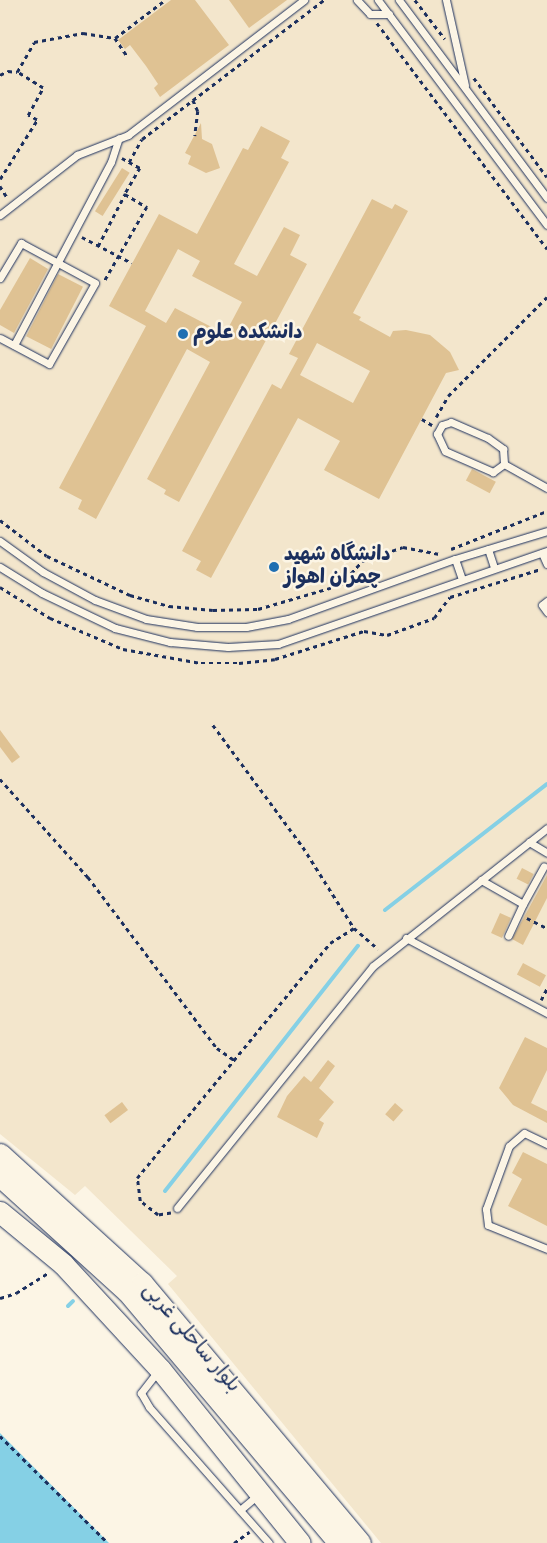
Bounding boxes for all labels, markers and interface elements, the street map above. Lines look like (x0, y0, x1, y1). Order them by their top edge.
place label: دانشکده علوم (193, 322, 303, 346)
marker: دانشکده علوم (177, 328, 189, 340)
place label: دانشگاه شهید چمران اهواز (284, 544, 391, 591)
marker: دانشگاه شهید چمران اهواز (268, 561, 280, 573)
street label: بلوار ساحلی غربی (136, 1279, 244, 1399)

